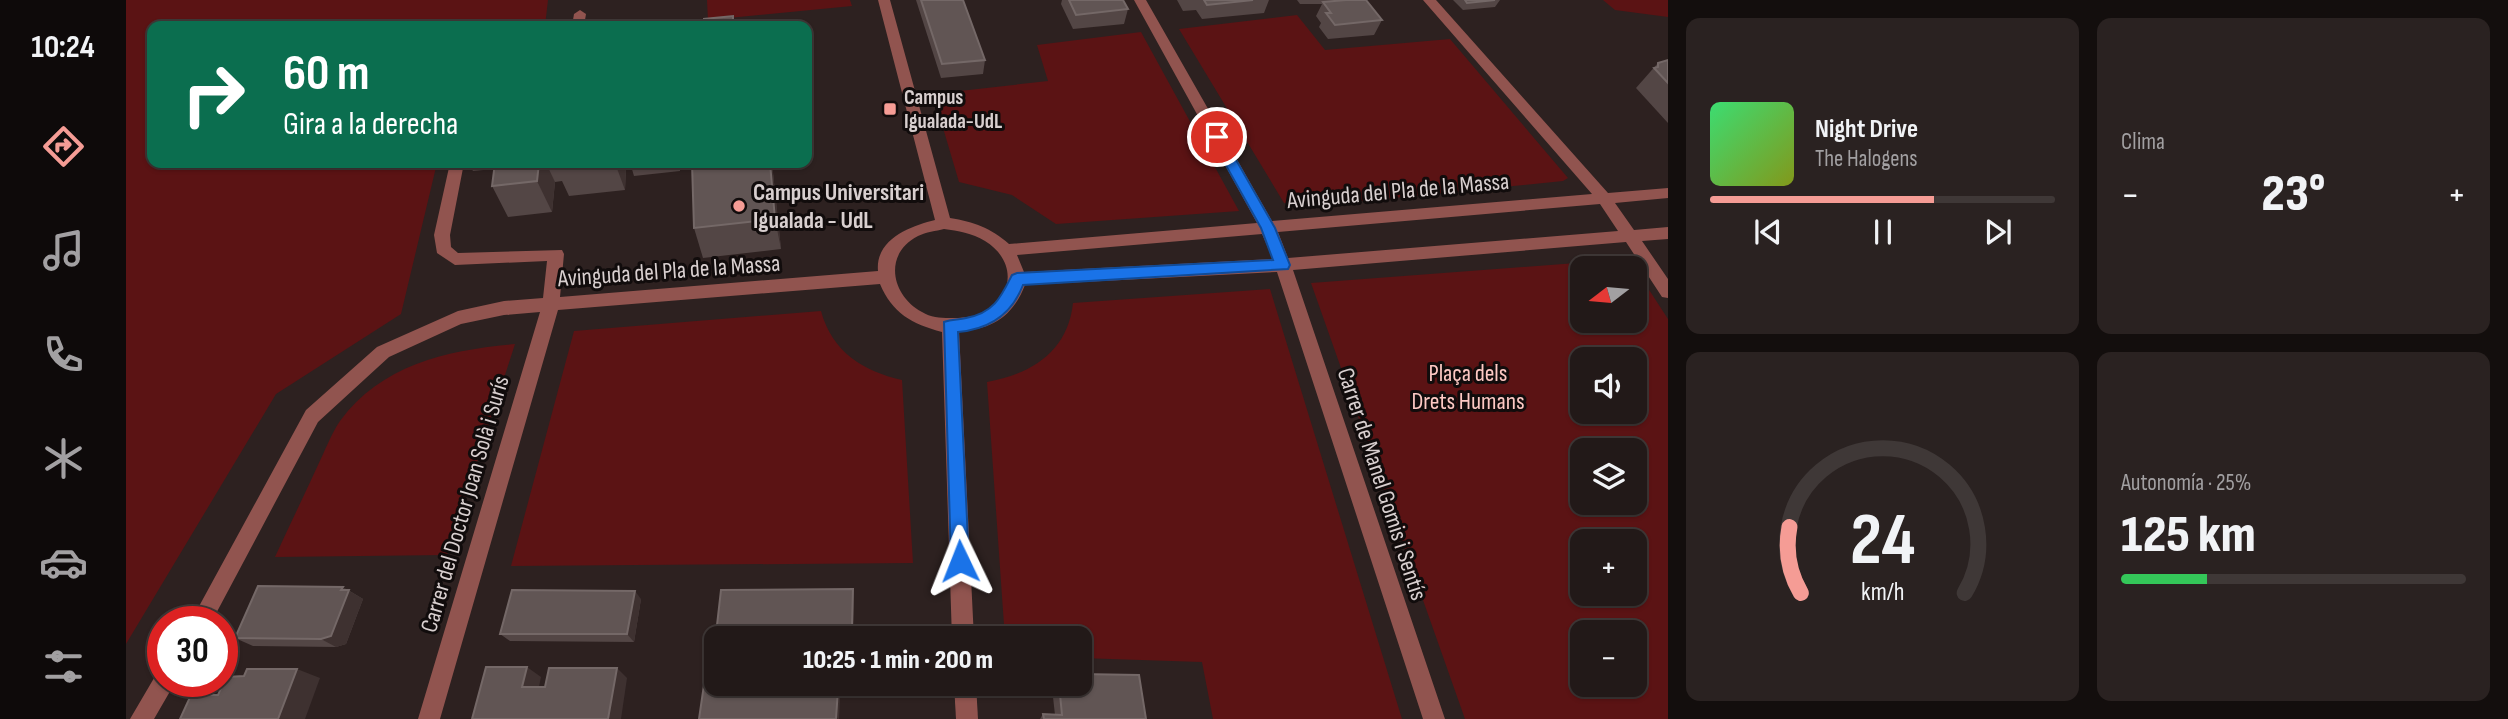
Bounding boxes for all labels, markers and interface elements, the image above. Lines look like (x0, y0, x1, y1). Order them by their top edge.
text: 10:24 (31, 28, 95, 67)
text: 60 m (283, 45, 370, 104)
icon: right (168, 49, 259, 140)
place label: Campus Igualada-UdL (904, 85, 1002, 134)
marker: Campus Igualada-UdL (882, 101, 898, 117)
text: Gira a la derecha (283, 105, 458, 144)
pin (1187, 107, 1247, 167)
text: Night Drive (1815, 114, 1918, 145)
icon: arrive (1198, 118, 1236, 156)
icon: directions (39, 122, 88, 171)
text: Clima (2121, 128, 2165, 156)
text: The Halogens (1815, 145, 1918, 173)
text: 23° (2261, 163, 2326, 226)
street label: Avinguda del Pla de la Massa (1285, 167, 1510, 215)
text: − (2121, 173, 2140, 218)
text: + (2447, 173, 2466, 218)
place label: Campus Universitari Igualada - UdL (753, 178, 924, 235)
marker: Campus Universitari Igualada - UdL (731, 198, 747, 214)
icon: previous (1749, 213, 1787, 251)
icon: pause (1864, 213, 1902, 251)
icon: next (1979, 213, 2017, 251)
icon: music (39, 226, 88, 275)
street label: Avinguda del Pla de la Massa (556, 249, 781, 293)
north arrow (1570, 256, 1647, 332)
map controls (1570, 256, 1647, 697)
icon: phone (39, 330, 88, 379)
button: sound (1570, 347, 1647, 424)
park label: Plaça dels Drets Humans (1411, 359, 1525, 416)
street label: Carrer de Manel Gomis i Sentís (1331, 364, 1433, 604)
street label: Carrer del Doctor Joan Solà i Surís (414, 372, 516, 636)
icon: climate (39, 434, 88, 483)
button: layers (1570, 438, 1647, 515)
text: Autonomía · 25% (2121, 469, 2251, 497)
text: 24 (1850, 497, 1915, 585)
text: 125 km (2121, 504, 2256, 567)
position arrow (923, 524, 997, 598)
button: + (1570, 529, 1647, 606)
icon: car (39, 538, 88, 587)
text: km/h (1861, 576, 1904, 607)
speed limit sign: 30 (147, 606, 238, 697)
button: − (1570, 620, 1647, 697)
icon: filters (39, 642, 88, 691)
text: 10:25 · 1 min · 200 m (803, 645, 993, 676)

